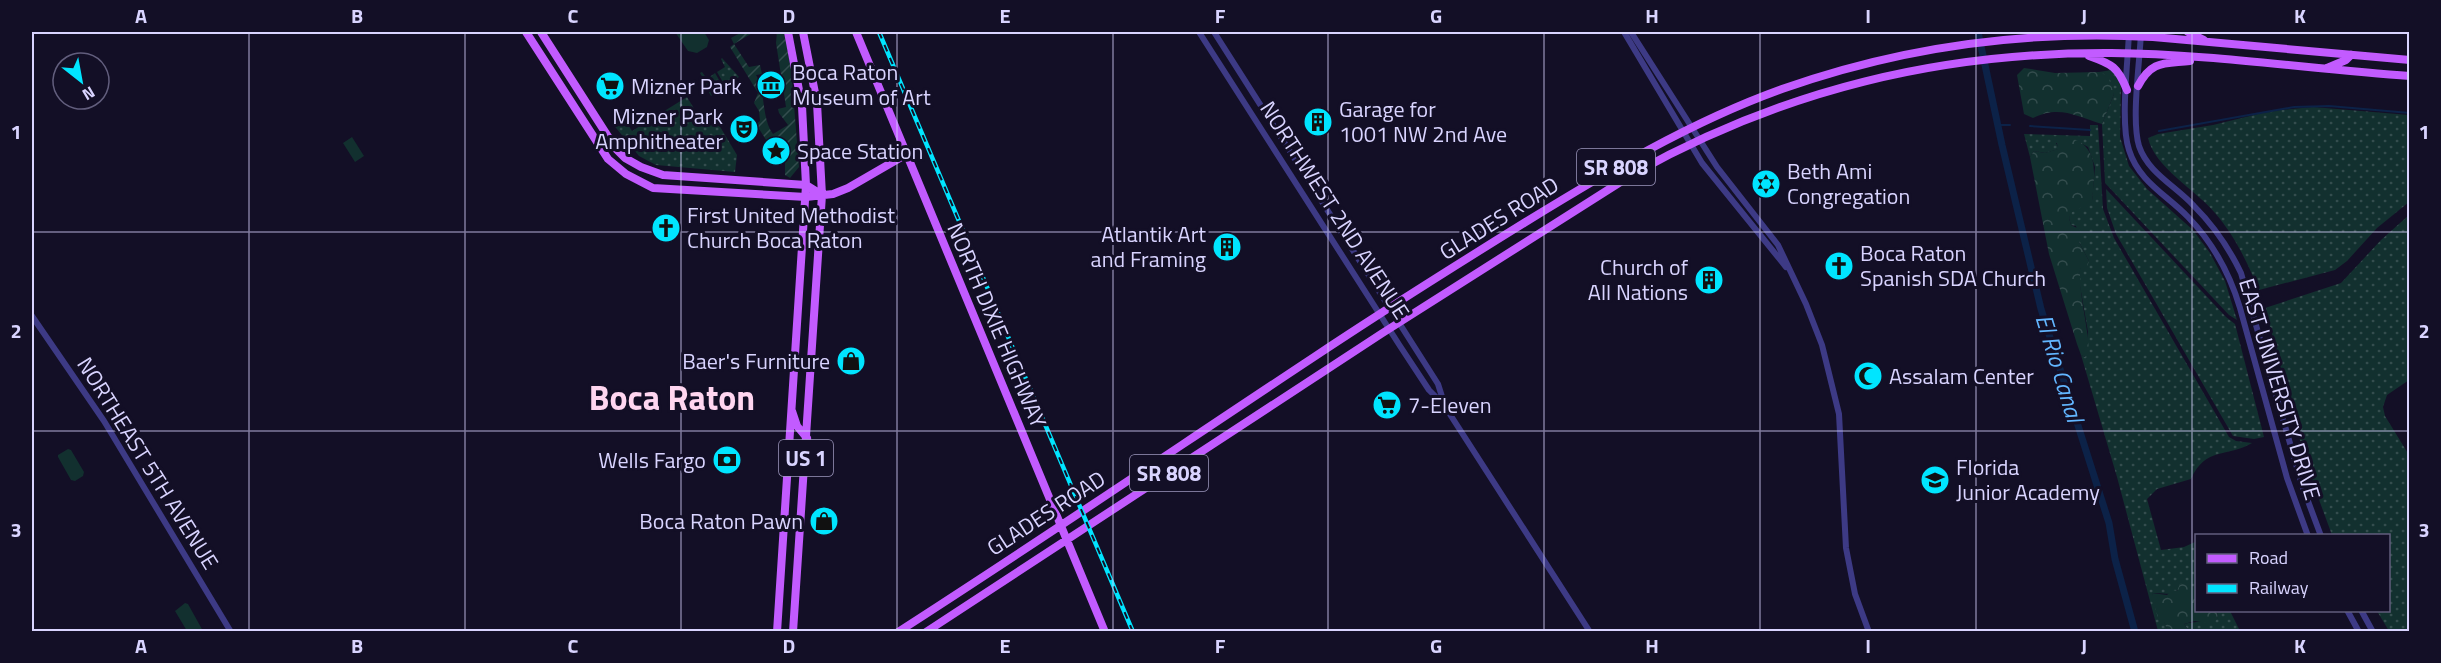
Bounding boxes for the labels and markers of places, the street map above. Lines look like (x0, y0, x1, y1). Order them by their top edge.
place label: Boca Raton Museum of Art (792, 55, 931, 114)
place label: Mizner Park (631, 69, 742, 103)
museum icon: Boca Raton Museum of Art (755, 69, 787, 101)
supermarket icon: Mizner Park (594, 70, 626, 102)
place label: Garage for 1001 NW 2nd Ave (1339, 92, 1507, 151)
place label: Mizner Park Amphitheater (595, 99, 723, 158)
building icon: Garage for 1001 NW 2nd Ave (1302, 106, 1334, 138)
theatre icon: Mizner Park Amphitheater (728, 113, 760, 145)
place label: Space Station (797, 134, 923, 168)
place icon: Space Station (760, 135, 792, 167)
place label: Beth Ami Congregation (1787, 154, 1910, 213)
synagogue icon: Beth Ami Congregation (1750, 168, 1782, 200)
place label: First United Methodist Church Boca Raton (687, 198, 895, 257)
church icon: First United Methodist Church Boca Raton (650, 212, 682, 244)
place label: Atlantik Art and Framing (1091, 217, 1206, 276)
building icon: Atlantik Art and Framing (1211, 231, 1243, 263)
place label: Boca Raton Spanish SDA Church (1860, 236, 2046, 295)
place label: Church of All Nations (1588, 250, 1689, 309)
church icon: Boca Raton Spanish SDA Church (1823, 250, 1855, 282)
building icon: Church of All Nations (1693, 264, 1725, 296)
place label: Baer's Furniture (682, 344, 830, 378)
shop icon: Baer's Furniture (835, 345, 867, 377)
place label: Assalam Center (1889, 359, 2034, 393)
mosque icon: Assalam Center (1852, 360, 1884, 392)
place label: 7-Eleven (1408, 388, 1491, 422)
supermarket icon: 7-Eleven (1371, 389, 1403, 421)
place label: Wells Fargo (598, 443, 706, 477)
bank icon: Wells Fargo (711, 444, 743, 476)
place label: Florida Junior Academy (1956, 450, 2100, 509)
school or university icon: Florida Junior Academy (1919, 464, 1951, 496)
place label: Boca Raton Pawn (639, 504, 803, 538)
shop icon: Boca Raton Pawn (808, 505, 840, 537)

